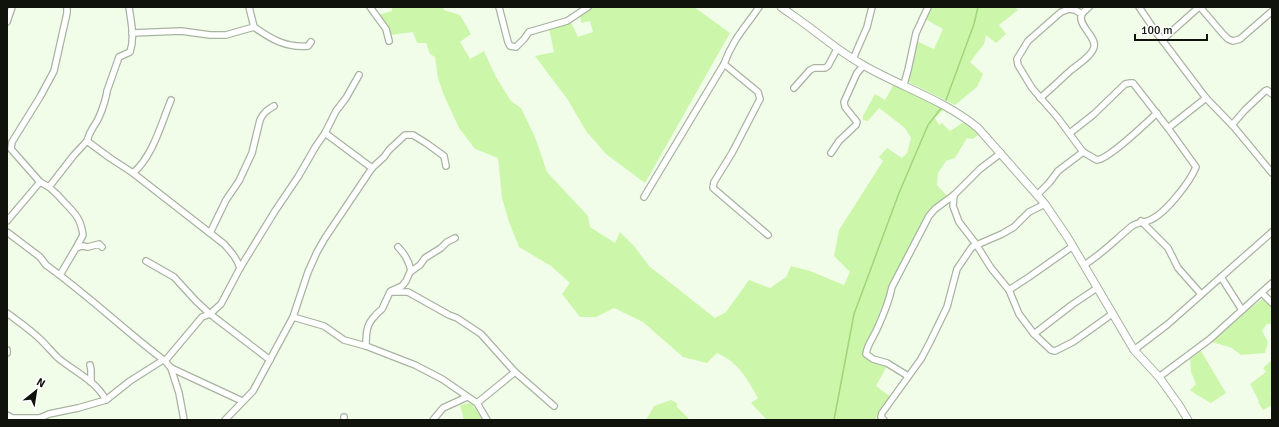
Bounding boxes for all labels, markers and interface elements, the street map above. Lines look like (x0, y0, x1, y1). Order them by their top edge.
scale bar (1135, 16, 1207, 42)
text: 100 m (1141, 23, 1173, 38)
north arrow (16, 371, 56, 411)
text: N (34, 375, 47, 390)

